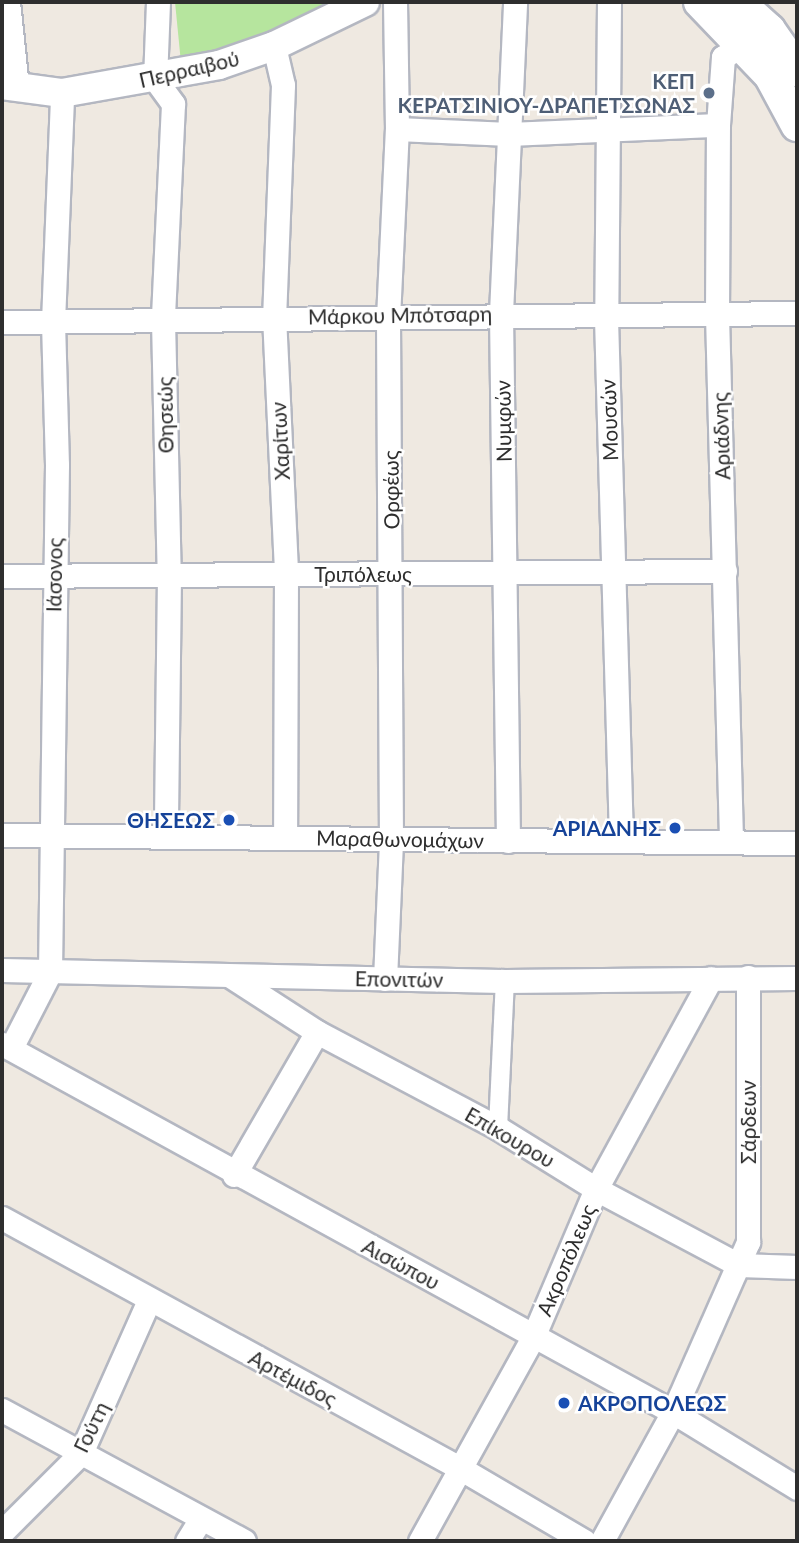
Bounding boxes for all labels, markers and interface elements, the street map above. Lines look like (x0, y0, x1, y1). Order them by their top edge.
street label: Περραιβού (136, 45, 242, 93)
place label: ΚΕΠ ΚΕΡΑΤΣΙΝΙΟΥ-ΔΡΑΠΕΤΣΩΝΑΣ (398, 68, 695, 118)
marker: ΚΕΠ ΚΕΡΑΤΣΙΝΙΟΥ-ΔΡΑΠΕΤΣΩΝΑΣ (701, 85, 717, 101)
street label: Μάρκου Μπότσαρη (308, 301, 492, 329)
street label: Θησεώς (152, 376, 178, 454)
street label: Μουσών (595, 379, 623, 461)
street label: Νυμφών (490, 380, 516, 462)
street label: Αριάδνης (707, 392, 735, 480)
street label: Χαρίτων (265, 401, 295, 481)
street label: Ορφέως (378, 450, 404, 530)
street label: Ιάσονος (41, 538, 67, 612)
street label: Τριπόλεως (314, 561, 412, 587)
place label: ΘΗΣΕΩΣ (127, 807, 215, 833)
marker: ΘΗΣΕΩΣ (221, 812, 237, 828)
place label: ΑΡΙΑΔΝΗΣ (553, 815, 661, 841)
marker: ΑΡΙΑΔΝΗΣ (667, 820, 683, 836)
street label: Μαραθωνομάχων (316, 825, 484, 853)
street label: Επονιτών (355, 966, 443, 992)
street label: Σάρδεων (735, 1080, 761, 1164)
street label: Επίκουρου (461, 1101, 559, 1173)
street label: Ακροπόλεως (531, 1200, 601, 1320)
street label: Αισώπου (358, 1233, 444, 1295)
street label: Αρτέμιδος (245, 1344, 341, 1412)
place label: ΑΚΡΟΠΟΛΕΩΣ (578, 1390, 726, 1416)
marker: ΑΚΡΟΠΟΛΕΩΣ (556, 1395, 572, 1411)
street label: Γούτη (68, 1397, 114, 1457)

